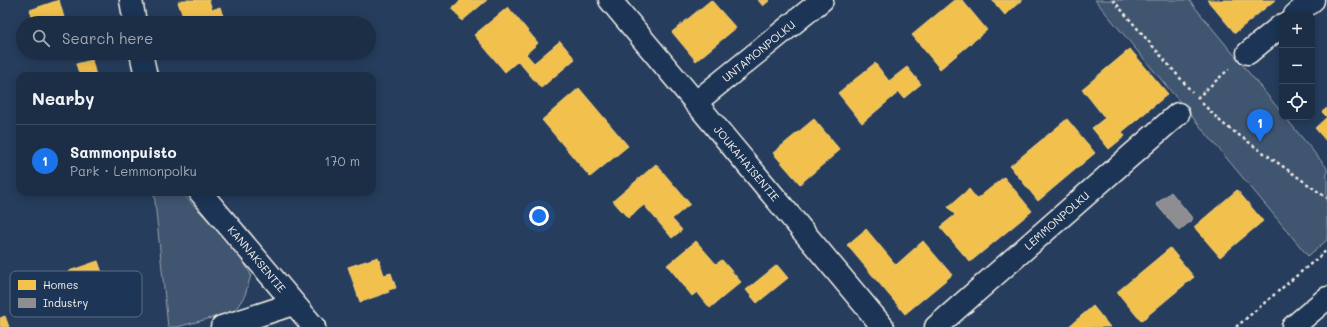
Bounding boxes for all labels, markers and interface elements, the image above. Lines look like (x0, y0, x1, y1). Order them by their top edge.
map controls (1279, 12, 1315, 120)
button: + (1279, 12, 1315, 48)
search box (16, 16, 376, 60)
street label: UNTAMONPOLKU (719, 17, 798, 85)
icon: search (30, 27, 52, 49)
text: Search here (62, 28, 153, 48)
button: − (1279, 48, 1315, 84)
button: locate (1279, 84, 1315, 120)
text: Nearby (32, 87, 94, 109)
pin: 1 (1247, 109, 1273, 142)
street label: JOUKAHAISENTIE (711, 122, 783, 204)
text: Sammonpuisto (70, 142, 177, 162)
text: 1 (42, 152, 48, 169)
text: 170 m (324, 152, 360, 169)
text: Park · Lemmonpolku (70, 162, 197, 179)
street label: LEMMONPOLKU (1021, 188, 1092, 253)
your location (529, 206, 549, 226)
street label: KANNAKSENTIE (225, 222, 290, 295)
legend (10, 271, 142, 317)
text: Homes (43, 277, 78, 292)
text: Industry (43, 295, 89, 310)

